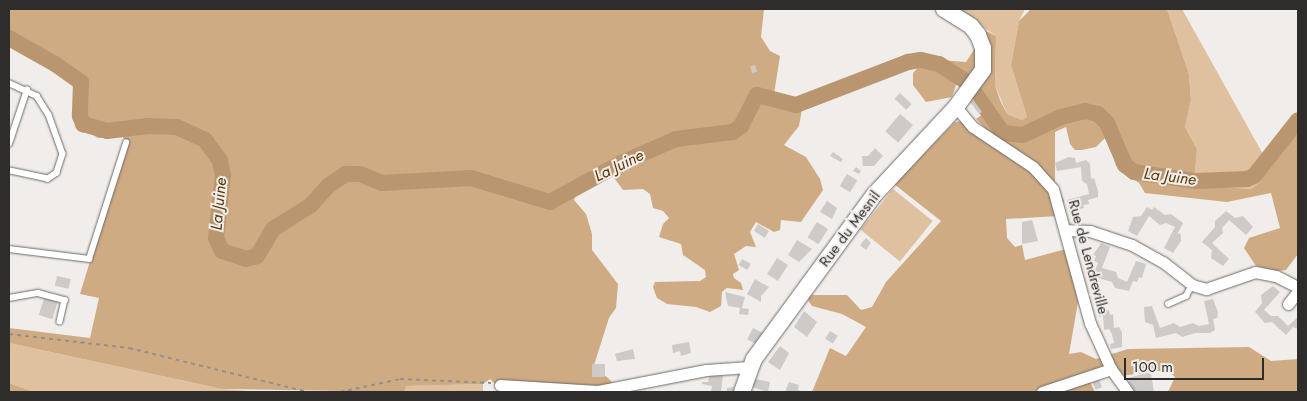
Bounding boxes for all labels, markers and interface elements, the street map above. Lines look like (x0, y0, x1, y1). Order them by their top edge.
water label: La Juine (591, 146, 647, 186)
water label: La Juine (1143, 164, 1197, 190)
water label: La Juine (207, 177, 231, 231)
street label: Rue du Mesnil (816, 187, 884, 271)
street label: Rue de Lendreville (1064, 198, 1112, 316)
scale bar (1127, 348, 1267, 380)
text: 100 m (1132, 356, 1173, 378)

